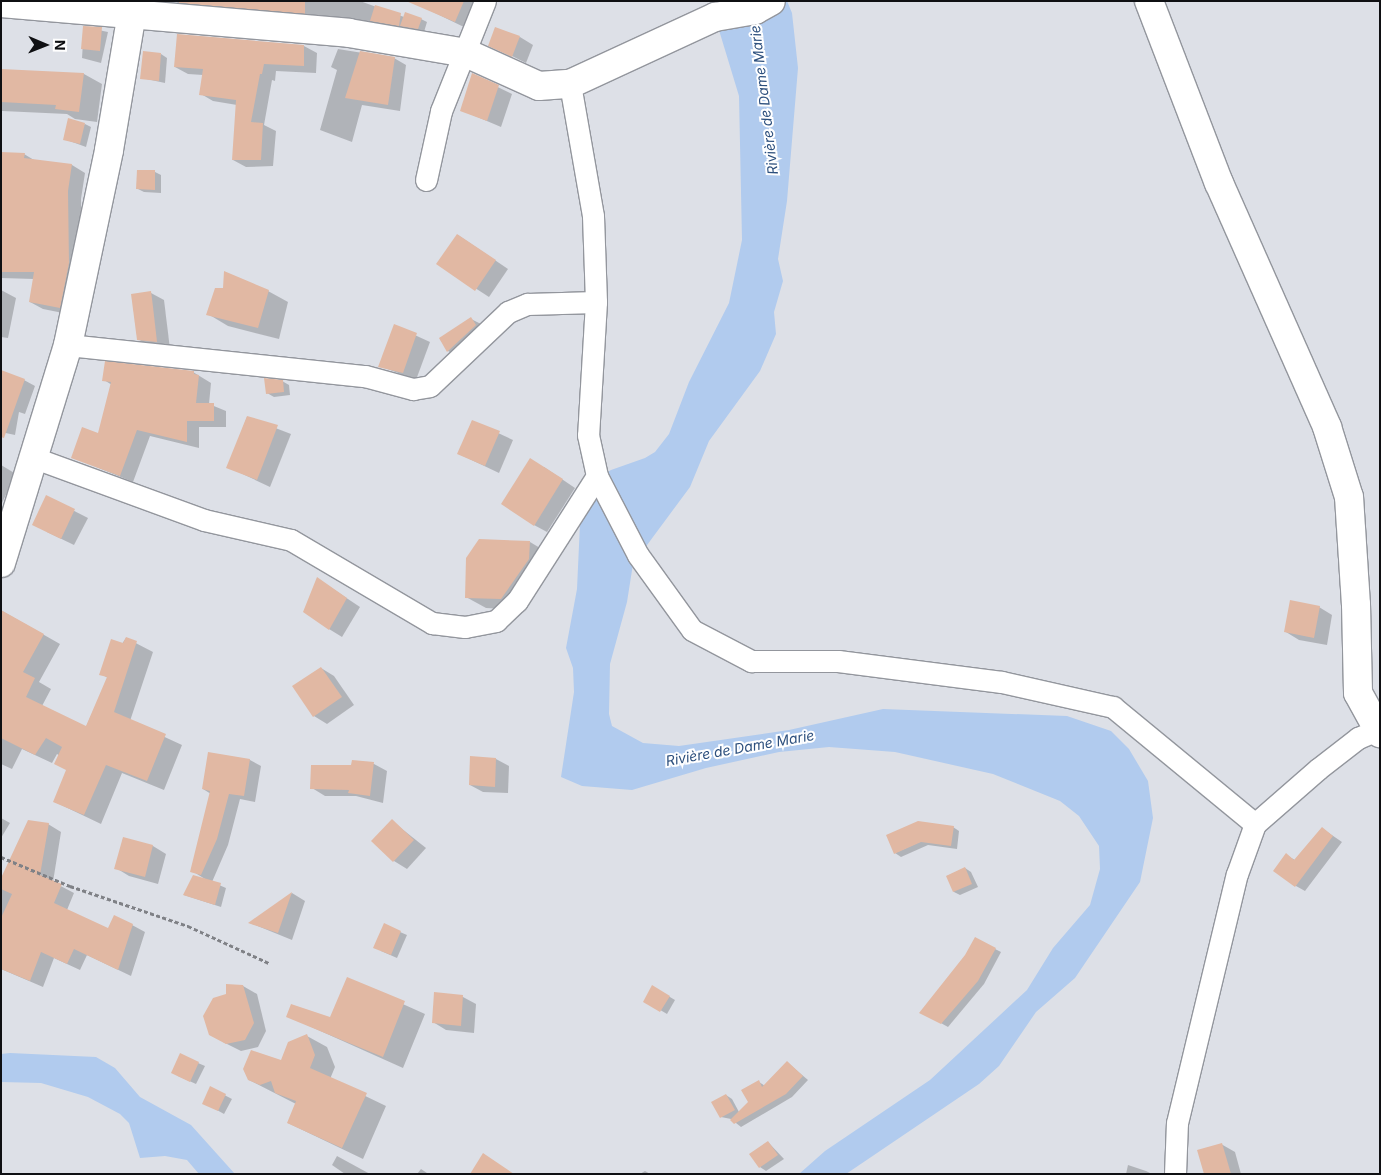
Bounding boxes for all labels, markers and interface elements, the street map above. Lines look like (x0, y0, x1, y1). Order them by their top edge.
north arrow (20, 20, 70, 70)
water label: Rivière de Dame Marie (746, 24, 782, 176)
text: N (52, 40, 69, 51)
water label: Rivière de Dame Marie (664, 727, 816, 769)

